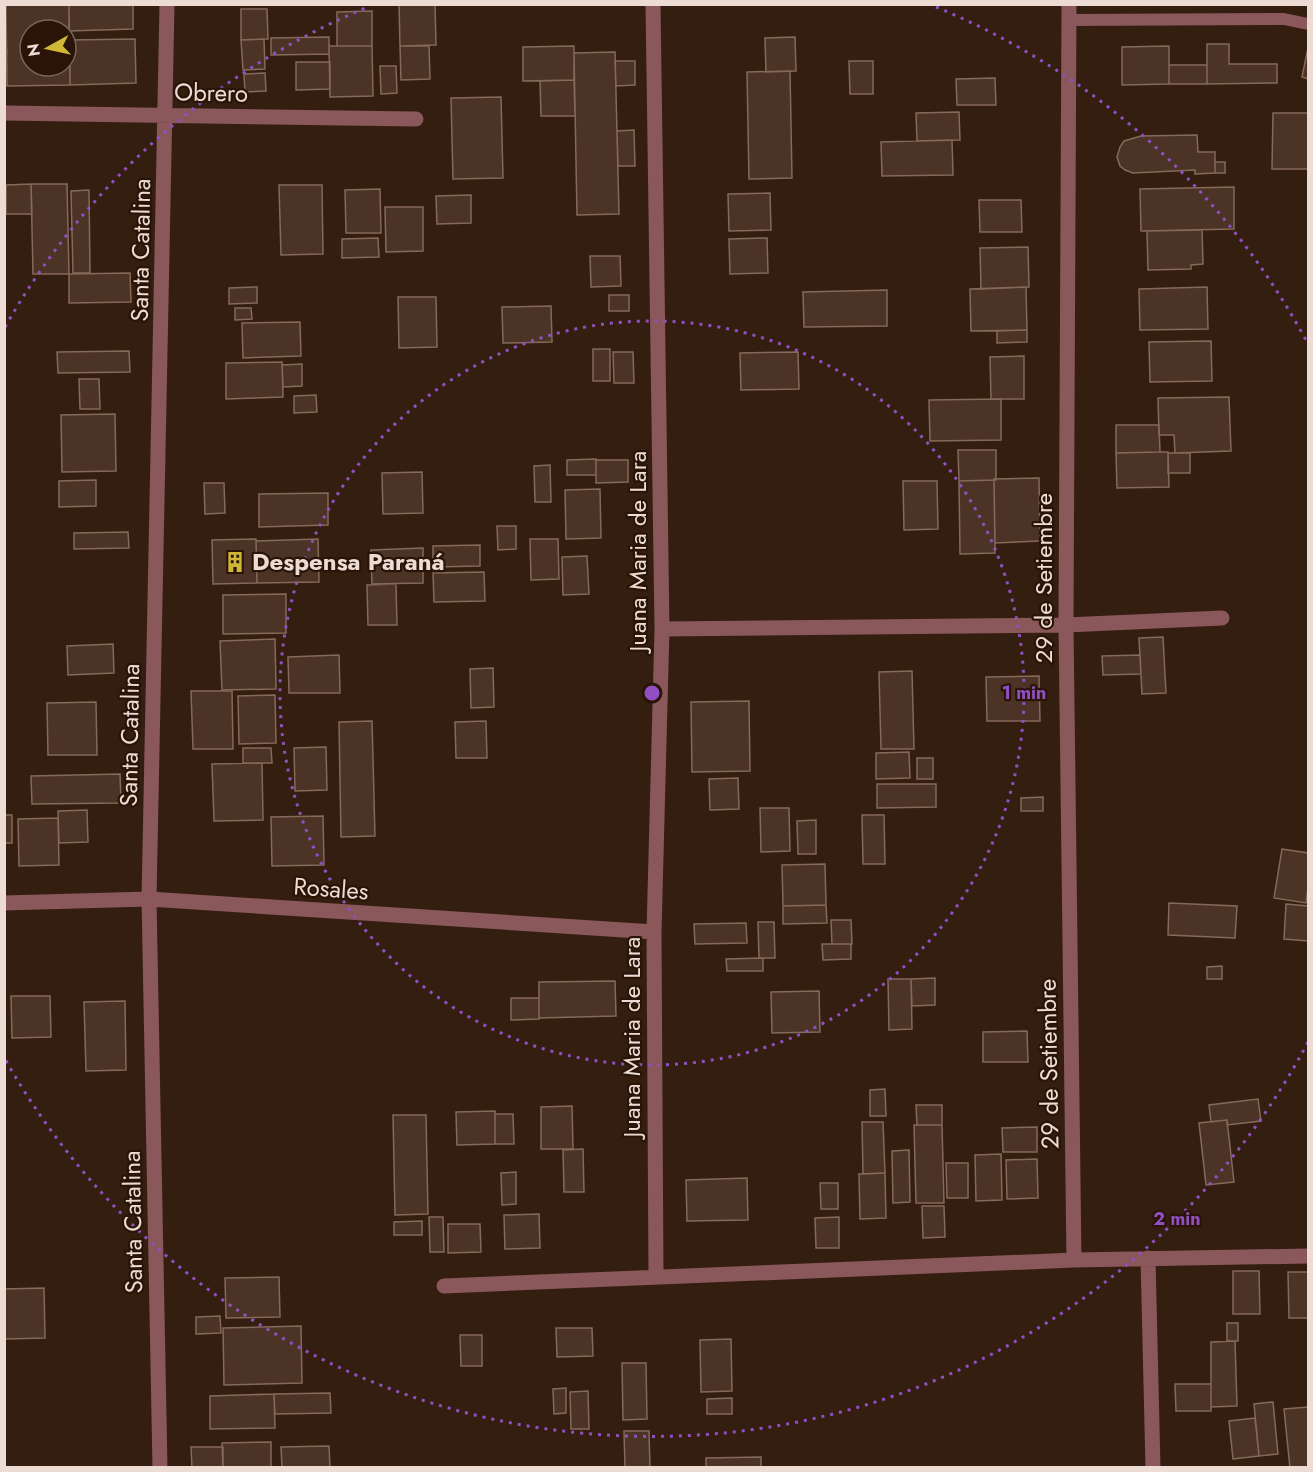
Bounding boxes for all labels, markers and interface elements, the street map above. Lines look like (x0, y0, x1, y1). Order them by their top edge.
north arrow (18, 18, 78, 78)
text: N (21, 42, 46, 58)
street label: Obrero (174, 74, 248, 111)
street label: Santa Catalina (122, 178, 159, 322)
street label: Juana Maria de Lara (620, 451, 655, 654)
street label: 29 de Setiembre (1026, 493, 1061, 663)
place label: Despensa Paraná (252, 544, 445, 579)
building icon: Despensa Paraná (223, 550, 247, 574)
street label: Santa Catalina (111, 663, 148, 807)
text: 1 min (1002, 680, 1046, 706)
centre of rings (642, 683, 662, 703)
street label: Rosales (292, 868, 370, 909)
street label: Juana Maria de Lara (614, 937, 649, 1140)
street label: 29 de Setiembre (1030, 978, 1067, 1150)
street label: Santa Catalina (114, 1150, 151, 1294)
text: 2 min (1153, 1206, 1201, 1232)

